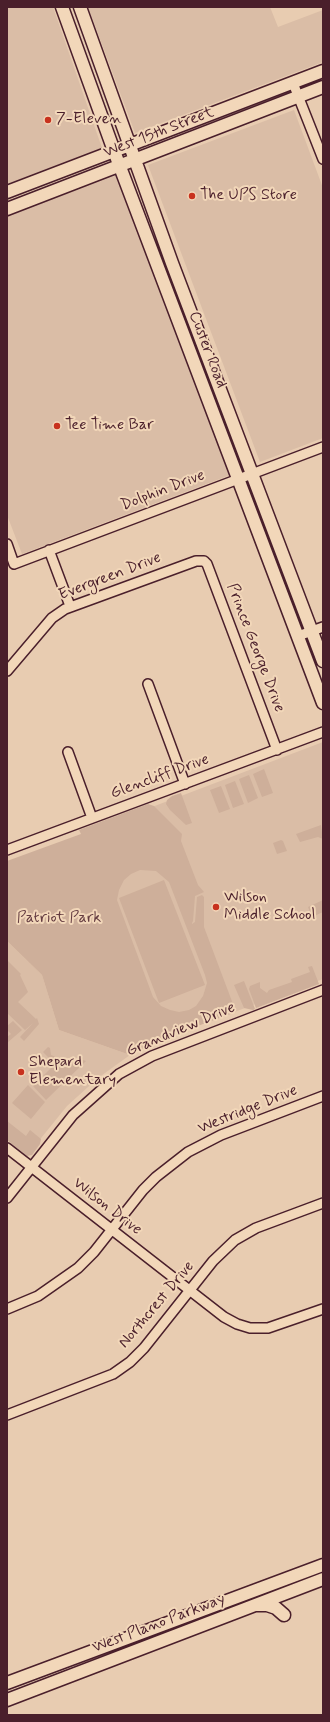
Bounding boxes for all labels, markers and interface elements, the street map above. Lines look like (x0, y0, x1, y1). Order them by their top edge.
street label: West 15th Street (101, 103, 217, 163)
place label: 7-Eleven (56, 110, 122, 130)
marker: 7-Eleven (43, 115, 53, 125)
place label: The UPS Store (200, 186, 297, 206)
marker: The UPS Store (187, 191, 197, 201)
street label: Custer Road (184, 309, 230, 391)
place label: Tee Time Bar (65, 416, 154, 436)
marker: Tee Time Bar (52, 421, 62, 431)
street label: Dolphin Drive (118, 466, 208, 516)
street label: Evergreen Drive (56, 549, 164, 605)
street label: Prince George Drive (222, 581, 288, 715)
street label: Glencliff Drive (108, 750, 212, 804)
place label: Wilson Middle School (224, 888, 315, 926)
marker: Wilson Middle School (211, 902, 221, 912)
park label: Patriot Park (17, 909, 101, 929)
street label: Grandview Drive (124, 998, 238, 1062)
place label: Shepard Elementary (29, 1053, 116, 1091)
marker: Shepard Elementary (16, 1067, 26, 1077)
street label: Westridge Drive (195, 1081, 301, 1139)
street label: Wilson Drive (69, 1174, 145, 1240)
street label: Northcrest Drive (115, 1258, 199, 1352)
street label: West Plano Parkway (90, 1590, 228, 1658)

